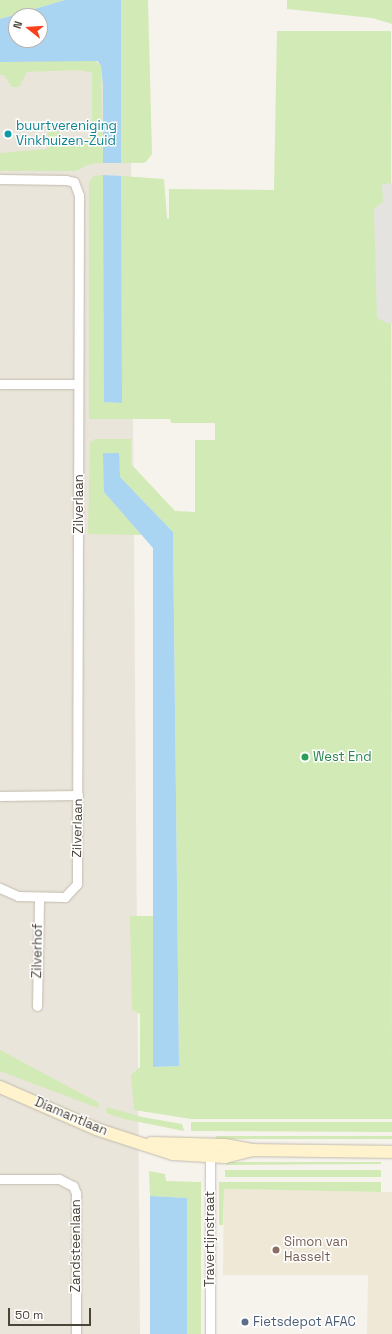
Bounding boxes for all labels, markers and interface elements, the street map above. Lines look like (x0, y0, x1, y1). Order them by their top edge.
north arrow (8, 8, 48, 48)
text: N (10, 19, 25, 30)
place label: buurtvereniging Vinkhuizen-Zuid (16, 119, 117, 150)
marker: buurtvereniging Vinkhuizen-Zuid (3, 129, 13, 139)
street label: Zilverlaan (71, 474, 87, 534)
place label: West End (313, 749, 372, 765)
marker: West End (300, 752, 310, 762)
street label: Zilverlaan (70, 798, 86, 858)
street label: Zilverhof (30, 924, 46, 978)
street label: Diamantlaan (32, 1095, 110, 1139)
street label: Travertijnstraat (202, 1191, 218, 1287)
street label: Zandsteenlaan (68, 1199, 84, 1293)
place label: Simon van Hasselt (284, 1235, 348, 1266)
marker: Simon van Hasselt (271, 1245, 281, 1255)
scale bar (10, 1300, 93, 1326)
text: 50 m (15, 1307, 43, 1323)
place label: Fietsdepot AFAC (253, 1314, 356, 1330)
marker: Fietsdepot AFAC (240, 1317, 250, 1327)

